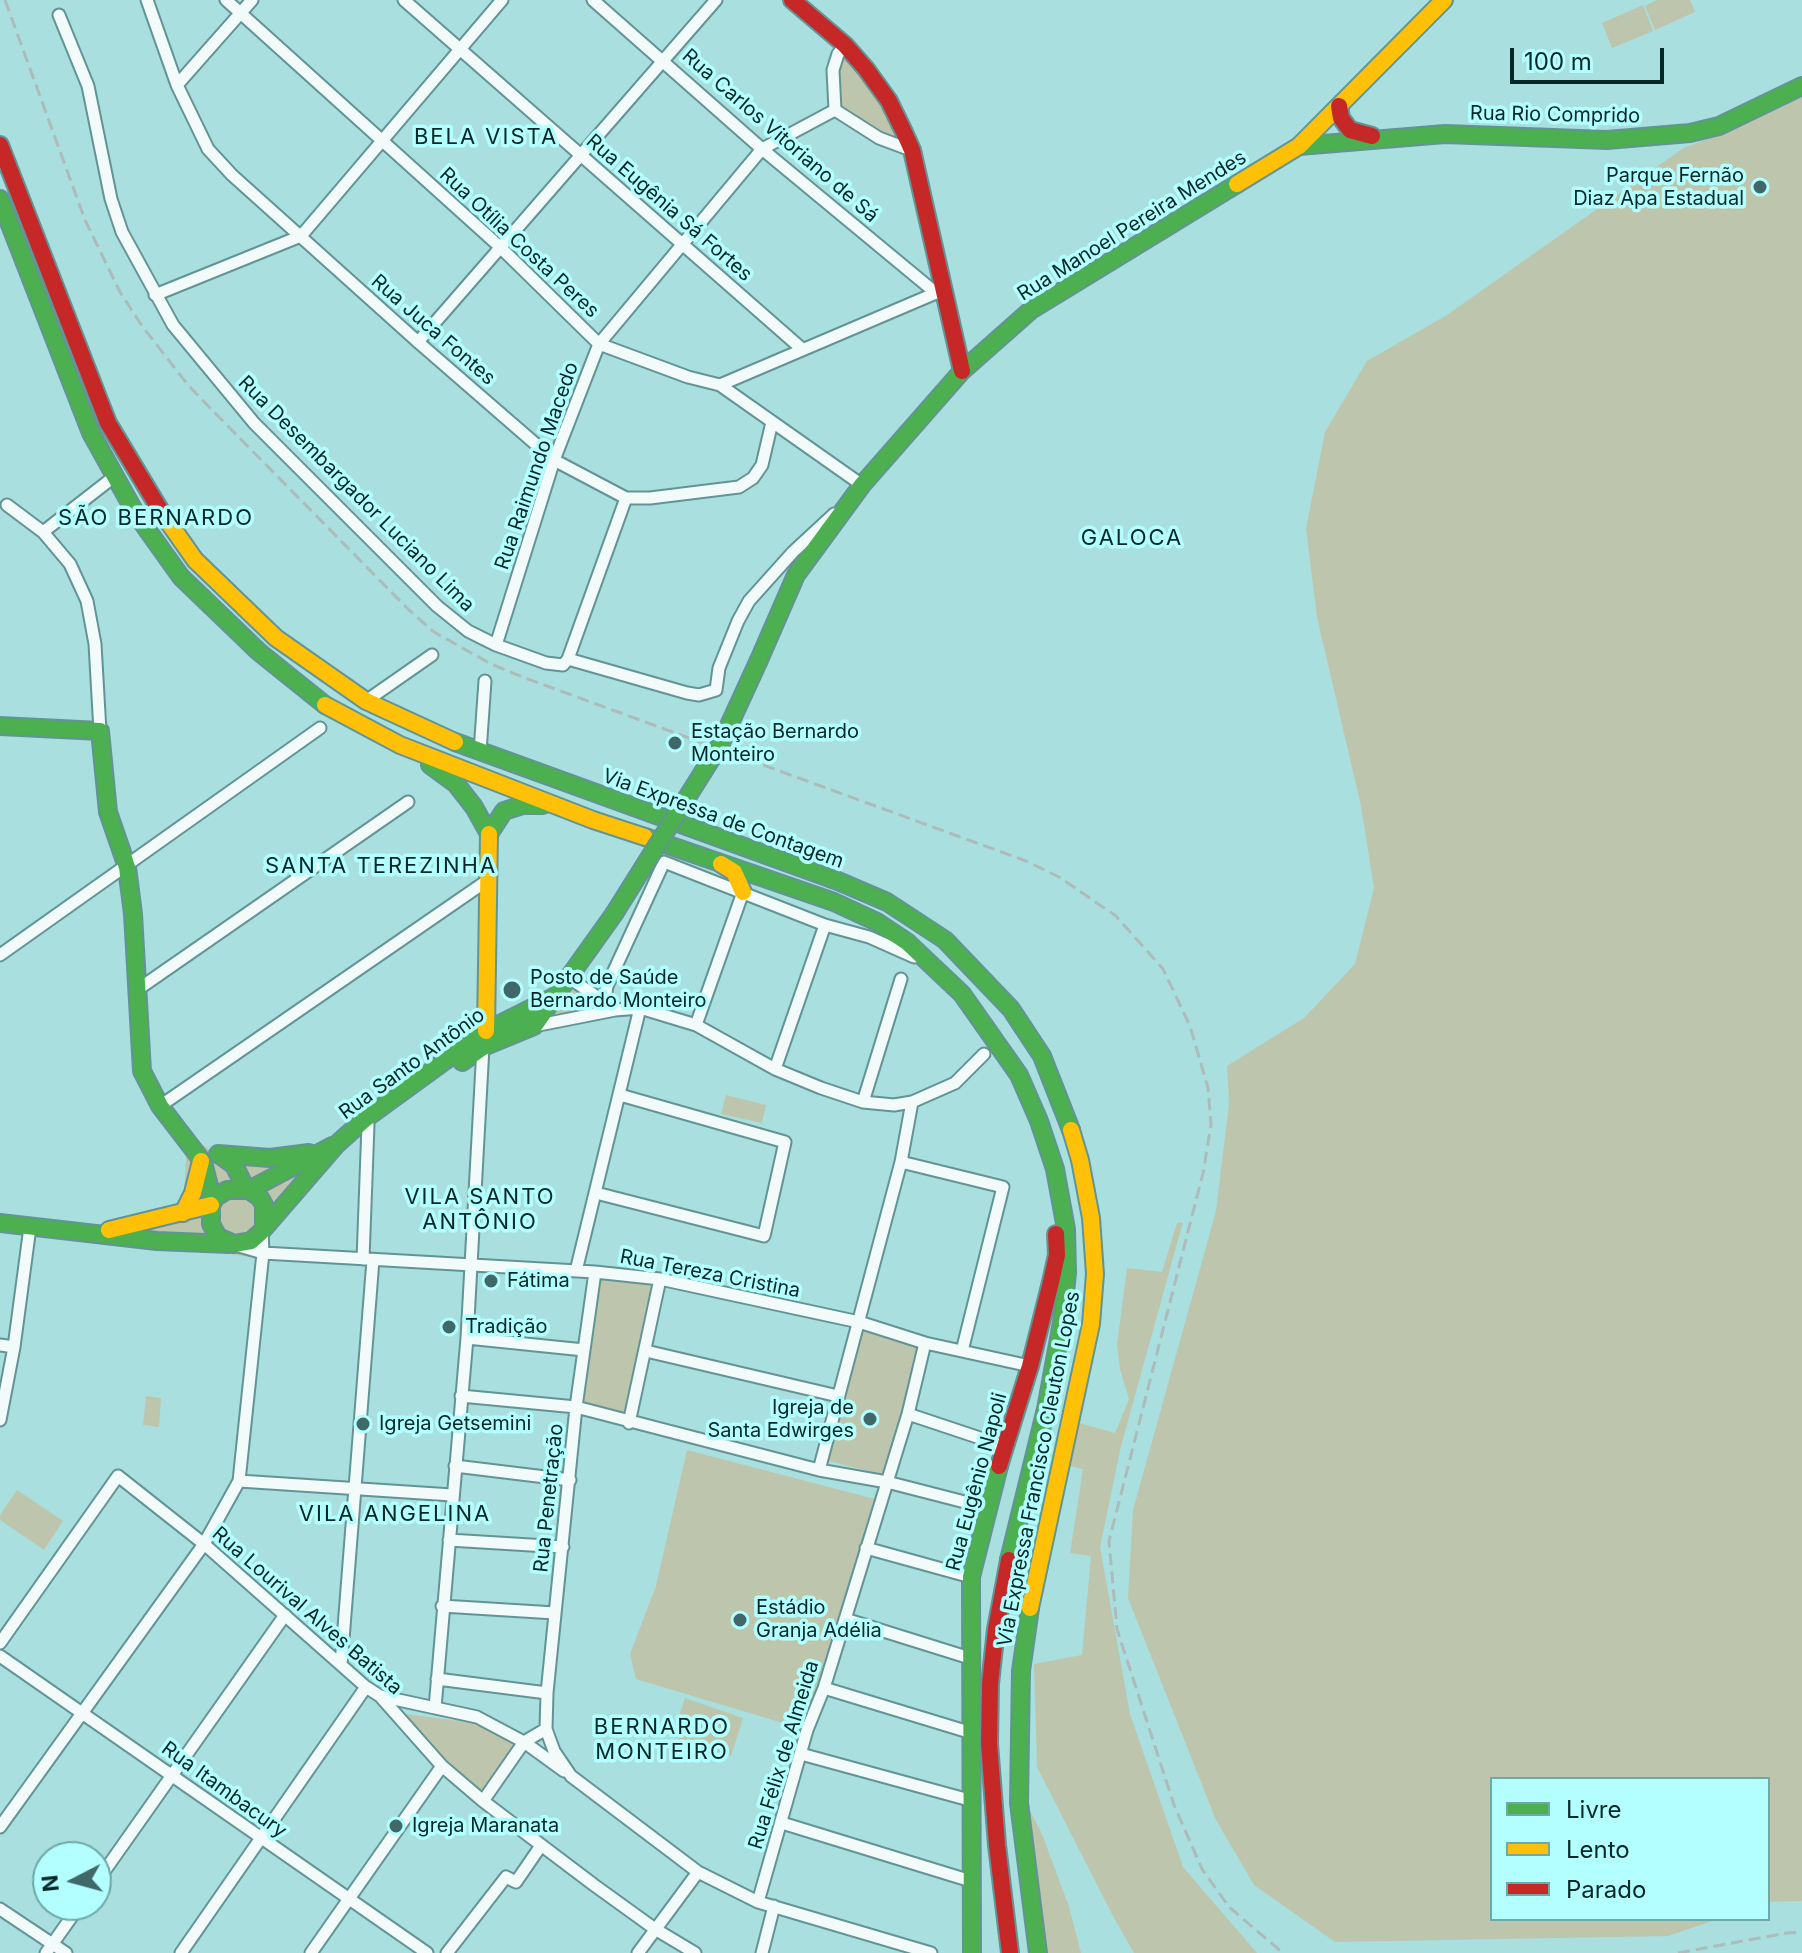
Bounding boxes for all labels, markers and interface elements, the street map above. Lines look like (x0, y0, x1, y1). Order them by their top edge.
scale bar (1514, 32, 1668, 82)
street label: Rua Carlos Vitoriano de Sá (677, 44, 883, 228)
text: 100 m (1524, 47, 1592, 76)
street label: Rua Rio Comprido (1470, 102, 1640, 128)
district label: BELA VISTA (414, 124, 558, 150)
street label: Rua Eugênia Sá Fortes (581, 129, 757, 287)
street label: Rua Manoel Pereira Mendes (1013, 146, 1251, 306)
street label: Rua Otília Costa Peres (434, 163, 604, 323)
place label: Parque Fernão Diaz Apa Estadual (1573, 164, 1744, 211)
marker: Parque Fernão Diaz Apa Estadual (1751, 178, 1769, 196)
street label: Rua Juca Fontes (366, 270, 500, 390)
street label: Rua Raimundo Macedo (490, 359, 584, 573)
street label: Rua Desembargador Luciano Lima (233, 371, 479, 617)
district label: SÃO BERNARDO (58, 505, 254, 531)
district label: GALOCA (1081, 525, 1183, 551)
place label: Estação Bernardo Monteiro (691, 720, 859, 767)
marker: Estação Bernardo Monteiro (666, 734, 684, 752)
street label: Via Expressa de Contagem (599, 764, 847, 874)
district label: SANTA TEREZINHA (265, 853, 497, 879)
place label: Posto de Saúde Bernardo Monteiro (530, 966, 707, 1013)
marker: Posto de Saúde Bernardo Monteiro (501, 979, 523, 1001)
street label: Rua Santo Antônio (335, 1003, 489, 1125)
district label: VILA SANTO ANTÔNIO (404, 1184, 556, 1236)
street label: Rua Tereza Cristina (618, 1245, 802, 1303)
place label: Fátima (507, 1269, 570, 1293)
marker: Fátima (482, 1272, 500, 1290)
street label: Via Expressa Francisco Cleuton Lopes (993, 1289, 1085, 1649)
place label: Tradição (465, 1315, 547, 1339)
marker: Tradição (440, 1318, 458, 1336)
street label: Rua Eugênio Napoli (942, 1390, 1012, 1574)
place label: Igreja de Santa Edwirges (707, 1396, 854, 1443)
marker: Igreja de Santa Edwirges (861, 1410, 879, 1428)
place label: Igreja Getsemini (379, 1412, 531, 1436)
marker: Igreja Getsemini (354, 1415, 372, 1433)
street label: Rua Penetração (529, 1422, 569, 1574)
district label: VILA ANGELINA (299, 1501, 491, 1527)
street label: Rua Lourival Alves Batista (207, 1522, 407, 1700)
place label: Estádio Granja Adélia (756, 1596, 882, 1643)
marker: Estádio Granja Adélia (731, 1611, 749, 1629)
street label: Rua Félix de Almeida (744, 1658, 824, 1852)
district label: BERNARDO MONTEIRO (594, 1714, 730, 1766)
street label: Rua Itambacury (157, 1737, 291, 1843)
legend (1490, 1777, 1770, 1921)
text: Livre (1566, 1795, 1622, 1824)
place label: Igreja Maranata (412, 1814, 559, 1838)
marker: Igreja Maranata (387, 1817, 405, 1835)
text: Lento (1566, 1835, 1630, 1864)
north arrow (32, 1841, 112, 1921)
text: N (36, 1874, 64, 1893)
text: Parado (1566, 1875, 1646, 1904)

